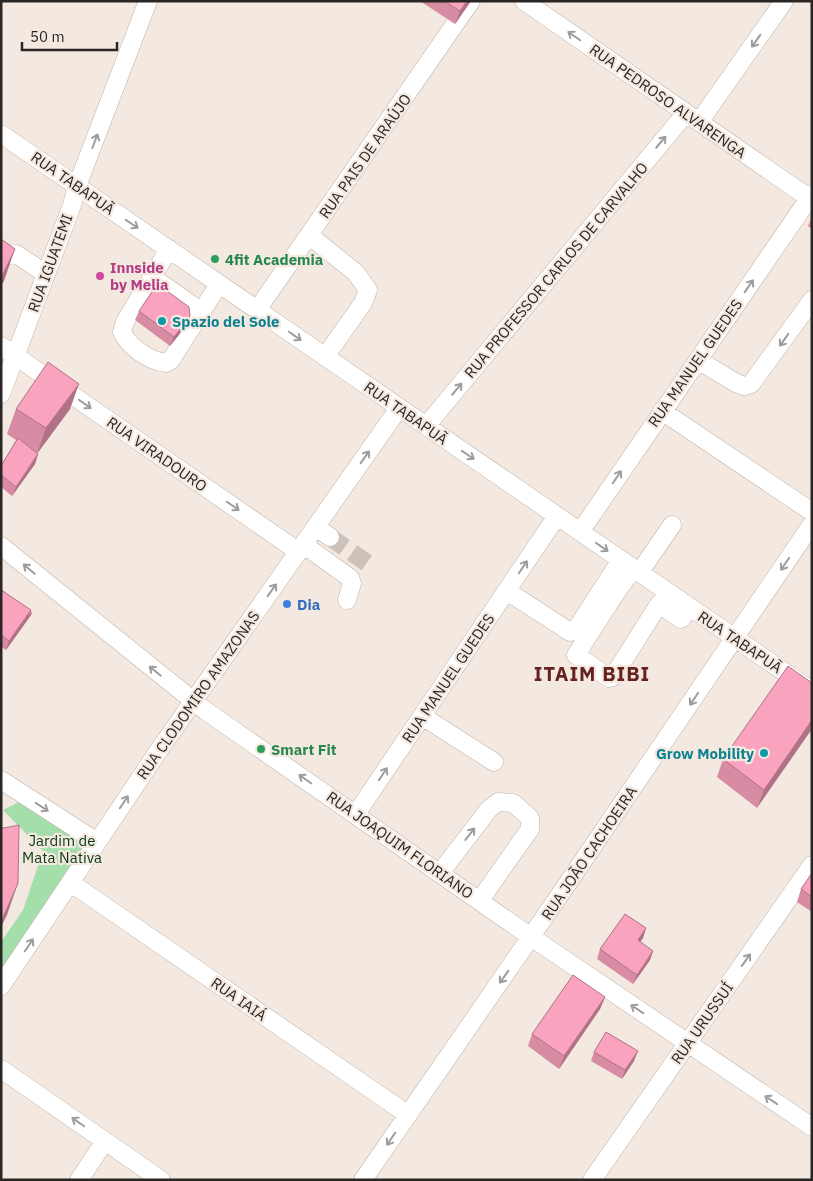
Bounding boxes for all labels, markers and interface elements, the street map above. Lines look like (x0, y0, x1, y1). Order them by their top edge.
scale bar (22, 20, 118, 52)
text: 50 m (30, 27, 65, 46)
one-way arrow (567, 31, 581, 41)
one-way arrow (751, 34, 761, 48)
street label: RUA PEDROSO ALVARENGA (586, 40, 750, 163)
street label: RUA PAIS DE ARAÚJO (315, 90, 415, 222)
one-way arrow (91, 134, 100, 149)
one-way arrow (656, 136, 667, 149)
street label: RUA TABAPUÃ (28, 147, 119, 219)
street label: RUA PROFESSOR CARLOS DE CARVALHO (460, 158, 652, 382)
street label: RUA IGUATEMI (23, 211, 77, 315)
one-way arrow (125, 219, 139, 229)
place label: 4fit Academia (225, 250, 324, 269)
marker: 4fit Academia (209, 253, 221, 265)
place label: Innside by Melia (110, 258, 169, 294)
marker: Innside by Melia (94, 270, 106, 282)
one-way arrow (744, 279, 754, 293)
street label: RUA MANUEL GUEDES (644, 295, 746, 431)
place label: Spazio del Sole (172, 312, 280, 331)
marker: Spazio del Sole (156, 315, 168, 327)
one-way arrow (287, 331, 301, 341)
one-way arrow (779, 333, 789, 347)
street label: RUA TABAPUÃ (361, 377, 452, 449)
one-way arrow (451, 382, 463, 395)
one-way arrow (77, 399, 91, 409)
street label: RUA VIRADOURO (103, 412, 211, 496)
one-way arrow (360, 450, 370, 464)
one-way arrow (461, 450, 475, 460)
one-way arrow (612, 470, 622, 484)
one-way arrow (225, 501, 239, 511)
one-way arrow (595, 542, 609, 552)
one-way arrow (779, 557, 789, 571)
one-way arrow (518, 560, 528, 574)
one-way arrow (23, 564, 36, 575)
one-way arrow (267, 583, 277, 597)
place label: Dia (297, 595, 321, 614)
marker: Dia (281, 598, 293, 610)
street label: RUA CLODOMIRO AMAZONAS (132, 607, 264, 783)
street label: RUA TABAPUÃ (694, 607, 786, 677)
street label: RUA MANUEL GUEDES (398, 610, 498, 746)
district label: ITAIM BIBI (534, 660, 650, 687)
one-way arrow (149, 666, 162, 677)
one-way arrow (689, 692, 699, 706)
place label: Smart Fit (271, 740, 337, 759)
marker: Smart Fit (255, 743, 267, 755)
place label: Grow Mobility (656, 744, 754, 763)
marker: Grow Mobility (758, 747, 770, 759)
one-way arrow (378, 767, 388, 781)
one-way arrow (298, 774, 312, 784)
street label: RUA JOÃO CACHOEIRA (537, 782, 641, 924)
street label: RUA JOAQUIM FLORIANO (323, 787, 477, 903)
one-way arrow (119, 795, 129, 809)
one-way arrow (34, 802, 48, 812)
one-way arrow (464, 828, 475, 841)
park label: Jardim de Mata Nativa (22, 831, 102, 867)
one-way arrow (24, 939, 34, 953)
one-way arrow (741, 954, 751, 968)
one-way arrow (498, 969, 508, 983)
street label: RUA IAIÁ (207, 973, 271, 1025)
street label: RUA URUSSUÍ (667, 978, 737, 1068)
one-way arrow (630, 1004, 644, 1014)
one-way arrow (765, 1095, 779, 1105)
one-way arrow (71, 1117, 85, 1127)
one-way arrow (386, 1131, 396, 1145)

